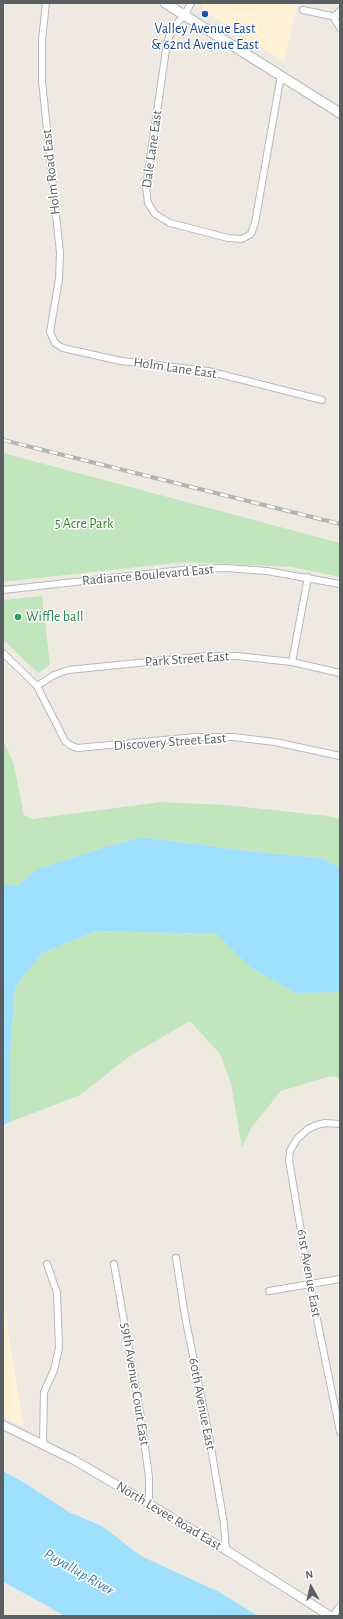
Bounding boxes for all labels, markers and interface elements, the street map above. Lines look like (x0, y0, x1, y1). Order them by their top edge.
marker: Valley Avenue East & 62nd Avenue East (200, 9, 210, 19)
place label: Valley Avenue East & 62nd Avenue East (151, 21, 259, 54)
street label: Dale Lane East (138, 109, 166, 189)
street label: Holm Road East (38, 128, 64, 216)
street label: Holm Lane East (132, 354, 218, 382)
park label: 5 Acre Park (55, 516, 113, 532)
street label: Radiance Boulevard East (81, 561, 215, 589)
place label: Wiffle ball (26, 609, 83, 625)
marker: Wiffle ball (13, 612, 23, 622)
street label: Park Street East (144, 648, 230, 670)
street label: Discovery Street East (113, 730, 227, 754)
street label: 61st Avenue East (293, 1228, 325, 1318)
street label: 59th Avenue Court East (117, 1321, 153, 1447)
street label: 60th Avenue East (185, 1356, 219, 1452)
street label: North Levee Road East (113, 1478, 225, 1554)
water label: Puyallup River (41, 1545, 117, 1599)
north arrow (291, 1567, 331, 1607)
text: N (305, 1569, 314, 1581)

